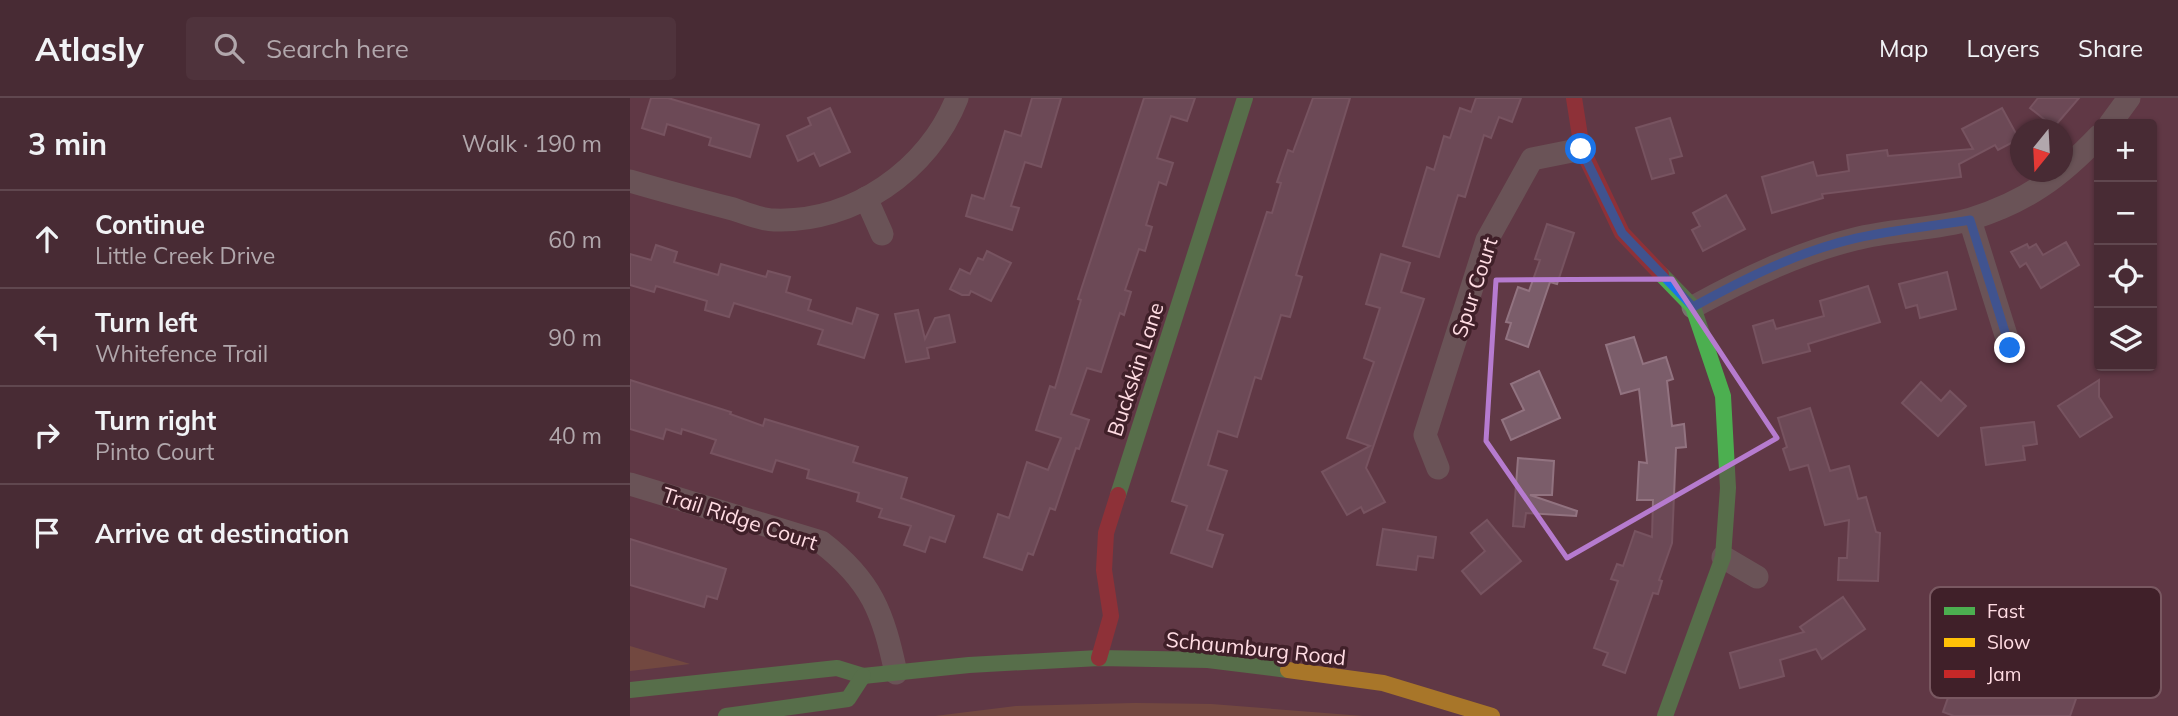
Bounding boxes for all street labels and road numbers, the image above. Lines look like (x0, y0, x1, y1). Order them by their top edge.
street label: Spur Court (1446, 233, 1502, 341)
street label: Buckskin Lane (1101, 299, 1169, 439)
street label: Trail Ridge Court (659, 481, 821, 555)
street label: Schaumburg Road (1165, 626, 1347, 670)

